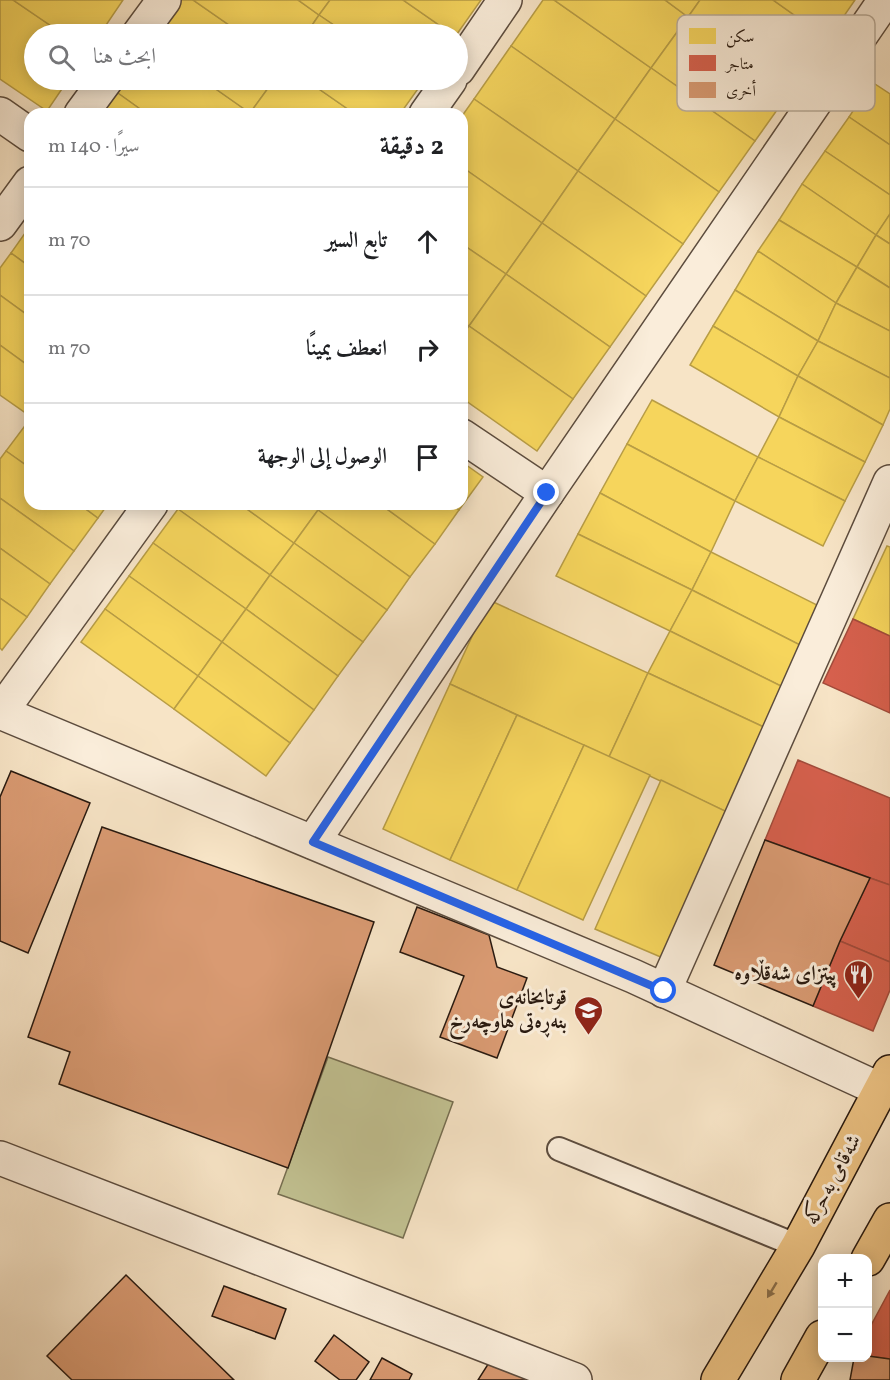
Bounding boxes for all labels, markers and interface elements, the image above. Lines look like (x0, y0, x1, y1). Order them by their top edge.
legend (677, 15, 875, 111)
search box (24, 24, 468, 90)
text: سكن (726, 27, 754, 49)
icon: search (45, 41, 78, 74)
text: ابحث هنا (93, 42, 156, 73)
text: متاجر (724, 54, 754, 76)
text: أخرى (726, 79, 756, 103)
text: 2 دقيقة (380, 129, 444, 165)
text: سيرًا · 140 m (48, 133, 140, 161)
icon: ahead (411, 225, 444, 258)
text: تابع السير (325, 226, 387, 257)
text: 70 m (48, 227, 91, 255)
icon: right (411, 333, 444, 366)
text: انعطف يمينًا (306, 334, 387, 365)
text: 70 m (48, 335, 91, 363)
icon: arrive (411, 441, 444, 474)
text: الوصول إلى الوجهة (258, 442, 387, 473)
route end (533, 479, 559, 505)
restaurant icon: پیتزای شەقڵاوە (842, 958, 874, 1000)
place label: پیتزای شەقڵاوە (734, 959, 837, 989)
route start (650, 977, 676, 1003)
place label: قوتابخانەی بنەڕەتی هاوچەرخ (449, 984, 567, 1040)
school or university icon: قوتابخانەی بنەڕەتی هاوچەرخ (572, 994, 604, 1036)
street label: شەقامی بەحرکە (797, 1130, 869, 1230)
map controls (818, 1254, 872, 1362)
button: + (818, 1254, 872, 1308)
one-way arrow (767, 1282, 777, 1299)
button: − (818, 1308, 872, 1362)

